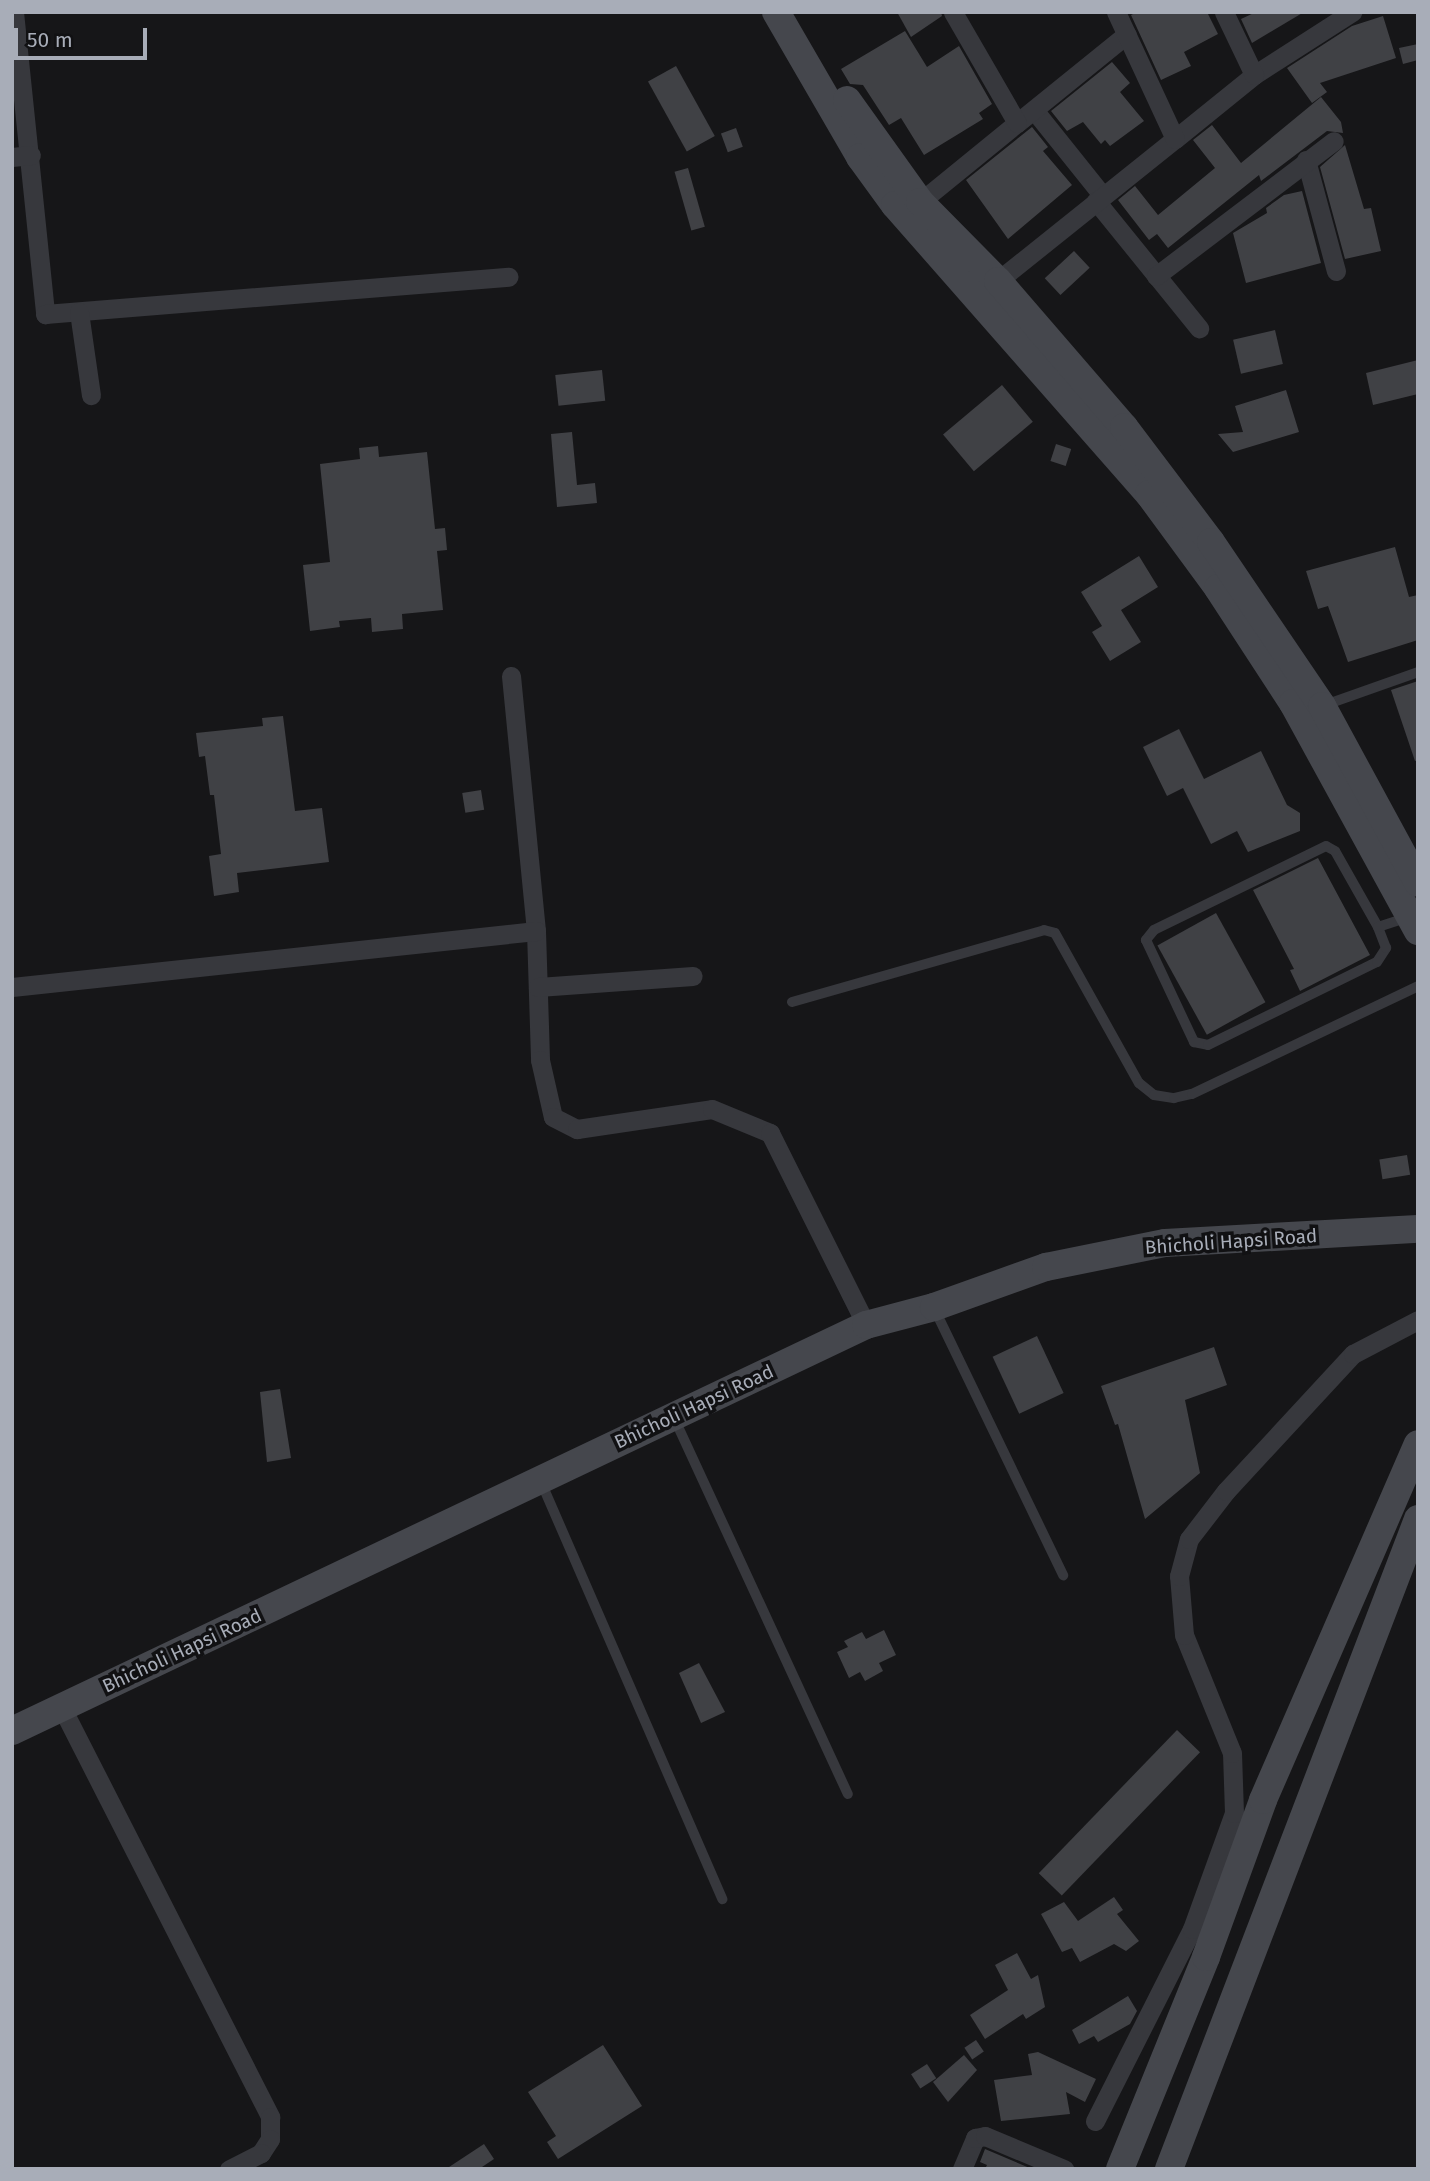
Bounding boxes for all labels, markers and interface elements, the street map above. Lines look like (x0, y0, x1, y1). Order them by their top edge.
scale bar (18, 14, 150, 58)
text: 50 m (27, 27, 73, 53)
street label: Bhicholi Hapsi Road (1144, 1225, 1318, 1259)
street label: Bhicholi Hapsi Road (611, 1360, 777, 1454)
street label: Bhicholi Hapsi Road (99, 1604, 265, 1698)

